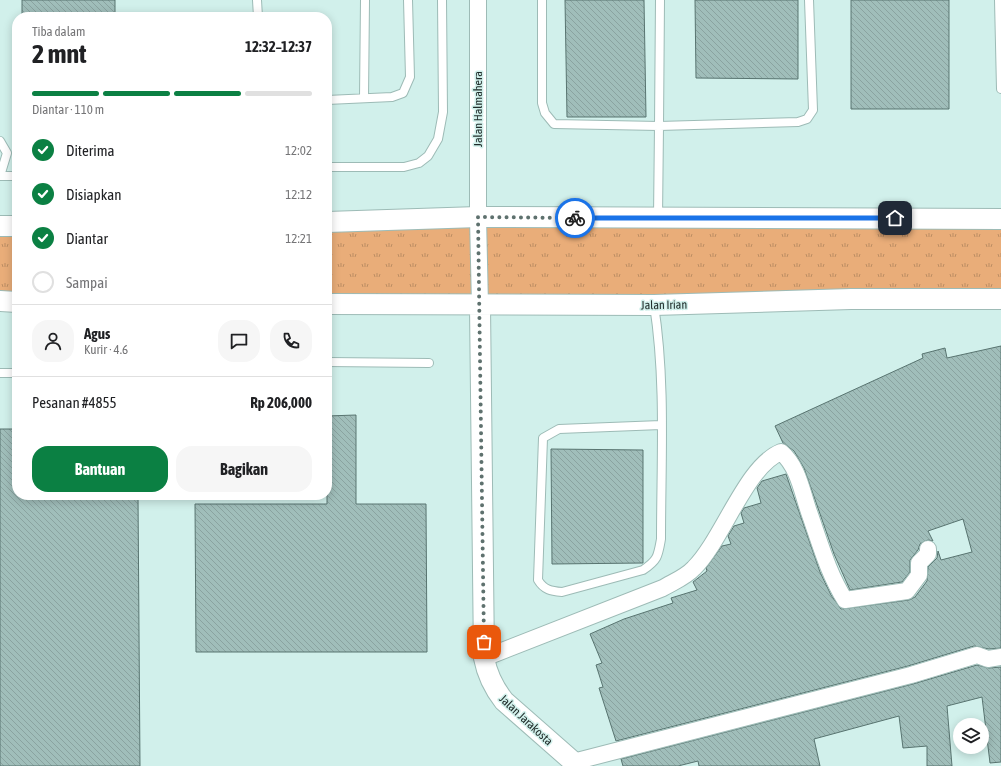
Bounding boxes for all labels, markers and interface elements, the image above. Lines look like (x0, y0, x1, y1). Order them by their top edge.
text: Tiba dalam (32, 24, 85, 39)
text: 12:32–12:37 (245, 38, 312, 55)
text: 2 mnt (32, 39, 87, 69)
street label: Jalan Halmahera (471, 71, 485, 147)
text: Diantar · 110 m (32, 102, 104, 117)
icon: check (32, 139, 54, 161)
text: Diterima (66, 142, 114, 159)
text: 12:02 (285, 143, 312, 158)
icon: check (32, 183, 54, 205)
text: Disiapkan (66, 186, 122, 203)
text: 12:12 (285, 187, 312, 202)
courier (555, 198, 595, 238)
pin (878, 201, 912, 235)
icon: bike (564, 207, 586, 229)
icon: home (884, 207, 906, 229)
icon: check (32, 227, 54, 249)
text: Diantar (66, 230, 108, 247)
text: 12:21 (285, 231, 312, 246)
text: Sampai (66, 274, 108, 291)
street label: Jalan Irian (641, 298, 687, 312)
button: person (32, 320, 74, 362)
button: chat (218, 320, 260, 362)
button: phone (270, 320, 312, 362)
text: Agus (84, 325, 110, 342)
text: Kurir · 4.6 (84, 342, 128, 357)
text: Pesanan #4855 (32, 394, 117, 411)
text: Rp 206,000 (250, 394, 312, 411)
button: Bantuan (32, 446, 168, 492)
button: Bagikan (176, 446, 312, 492)
pin (467, 625, 501, 659)
icon: bag (473, 631, 495, 653)
street label: Jalan Jarakosta (496, 692, 556, 748)
map controls (953, 718, 989, 754)
button: layers (953, 718, 989, 754)

